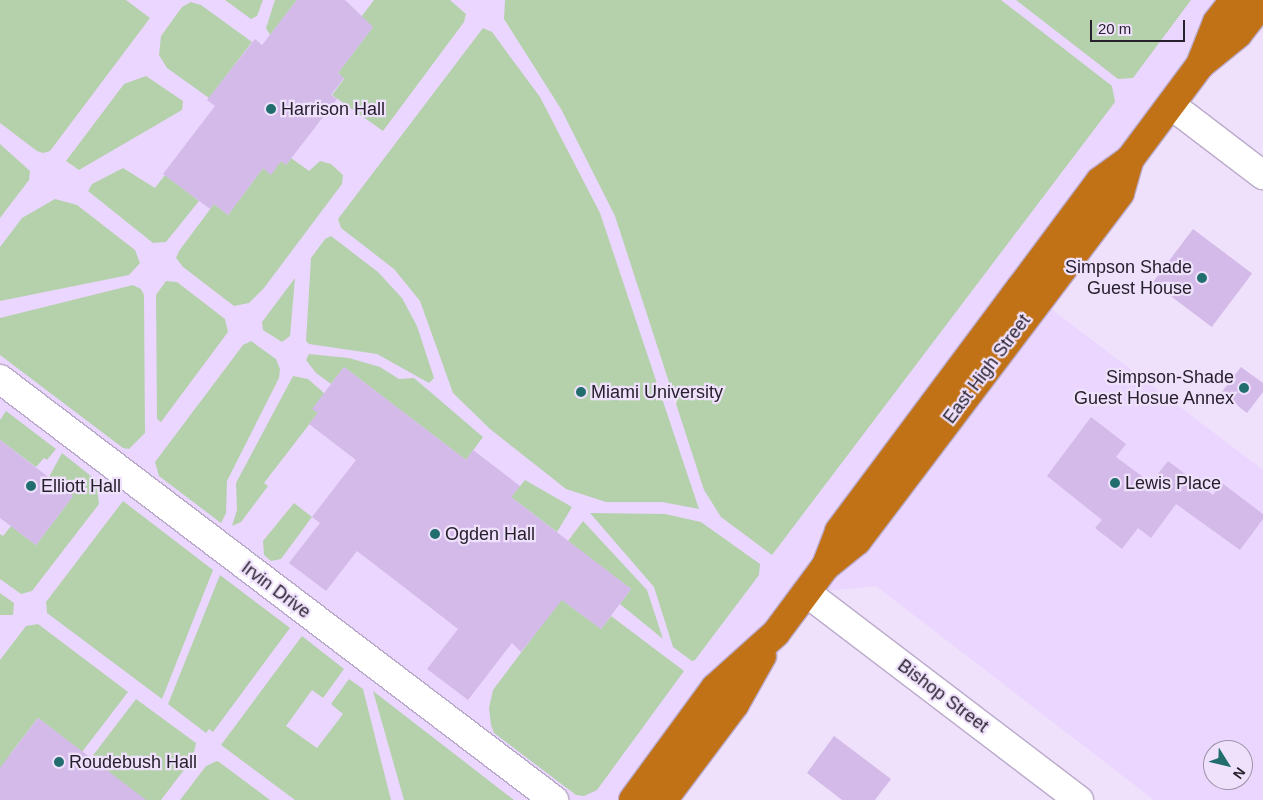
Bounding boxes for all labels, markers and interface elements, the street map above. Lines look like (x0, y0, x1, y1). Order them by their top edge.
scale bar (1093, 10, 1188, 42)
text: 20 m (1098, 20, 1131, 37)
place label: Harrison Hall (281, 98, 385, 120)
marker: Harrison Hall (265, 103, 277, 115)
place label: Simpson Shade Guest House (1065, 257, 1192, 300)
marker: Simpson Shade Guest House (1196, 272, 1208, 284)
street label: East High Street (939, 310, 1035, 428)
place label: Simpson-Shade Guest Hosue Annex (1073, 367, 1234, 409)
place label: Miami University (591, 381, 723, 403)
marker: Simpson-Shade Guest Hosue Annex (1238, 382, 1250, 394)
marker: Miami University (575, 386, 587, 398)
place label: Lewis Place (1125, 472, 1221, 494)
place label: Elliott Hall (41, 475, 121, 497)
marker: Lewis Place (1109, 477, 1121, 489)
marker: Elliott Hall (25, 480, 37, 492)
place label: Ogden Hall (445, 523, 535, 545)
marker: Ogden Hall (429, 528, 441, 540)
street label: Irvin Drive (237, 557, 315, 623)
street label: Bishop Street (893, 655, 993, 737)
north arrow (1203, 740, 1253, 790)
place label: Roudebush Hall (69, 751, 197, 773)
marker: Roudebush Hall (53, 756, 65, 768)
text: N (1230, 764, 1249, 782)

